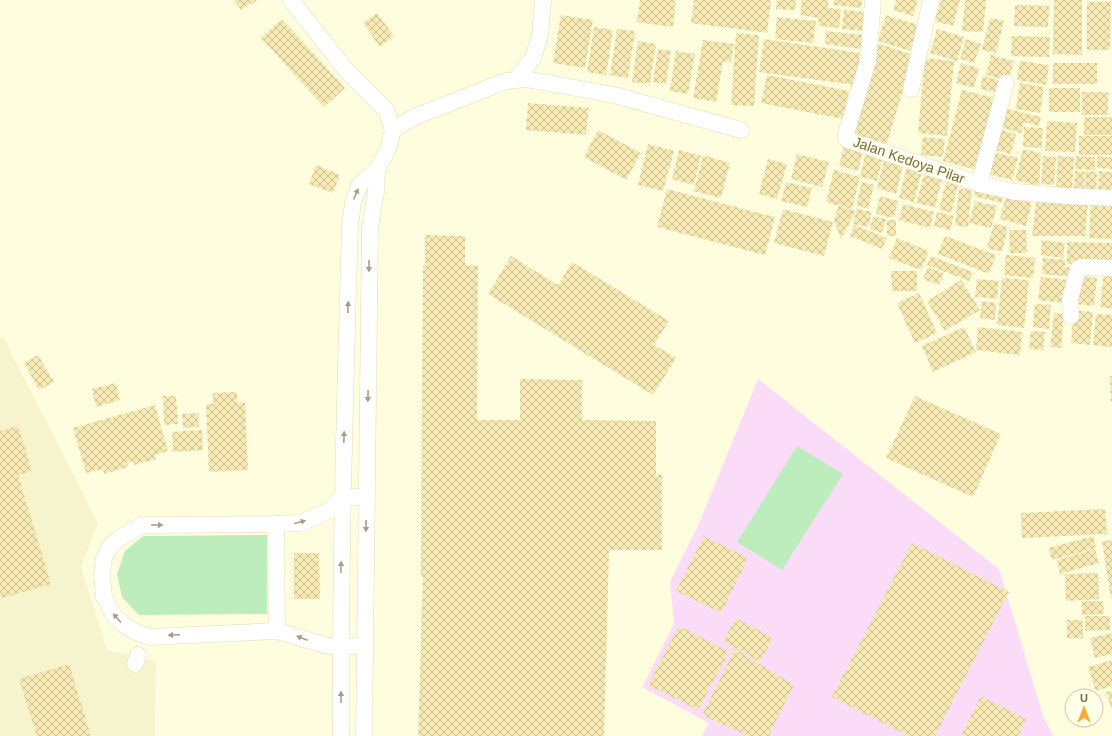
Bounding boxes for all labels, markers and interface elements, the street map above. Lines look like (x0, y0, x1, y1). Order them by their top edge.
street label: Jalan Kedoya Pilar (851, 133, 967, 187)
one-way arrow (354, 187, 360, 199)
one-way arrow (366, 260, 372, 273)
one-way arrow (344, 301, 351, 313)
one-way arrow (364, 390, 371, 402)
one-way arrow (341, 430, 347, 443)
one-way arrow (294, 518, 307, 524)
one-way arrow (363, 520, 369, 533)
one-way arrow (151, 522, 164, 528)
one-way arrow (338, 560, 344, 573)
one-way arrow (112, 613, 122, 623)
one-way arrow (168, 632, 180, 639)
one-way arrow (296, 635, 308, 641)
north arrow (1064, 688, 1104, 728)
one-way arrow (337, 691, 344, 703)
text: U (1080, 692, 1088, 704)

